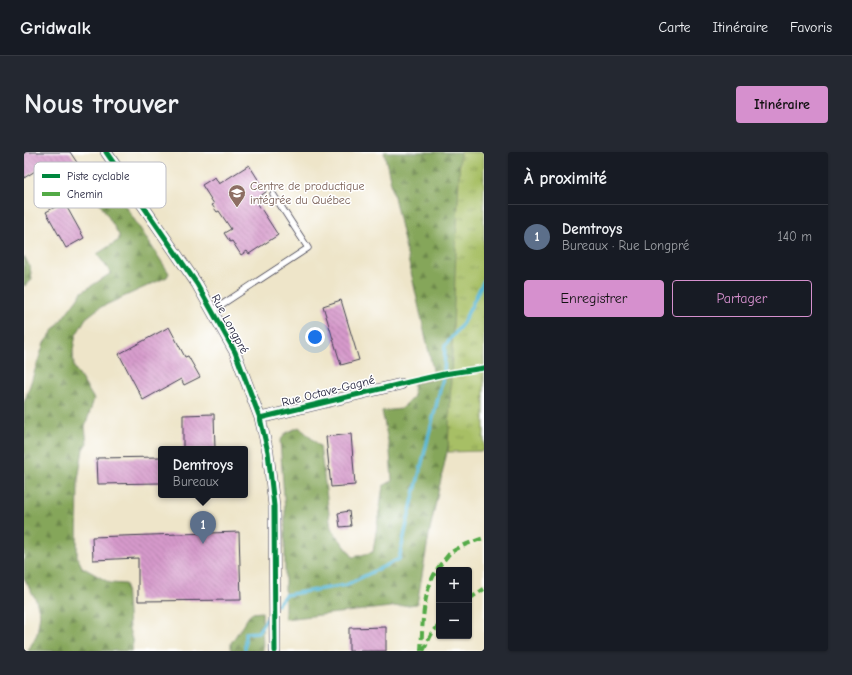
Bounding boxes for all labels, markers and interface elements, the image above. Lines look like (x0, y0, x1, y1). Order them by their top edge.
text: Gridwalk (20, 17, 91, 39)
text: Carte (659, 19, 691, 36)
text: Itinéraire (713, 19, 768, 36)
text: Favoris (790, 19, 832, 36)
button: Itinéraire (736, 86, 828, 123)
text: Nous trouver (24, 88, 179, 120)
legend (34, 162, 166, 208)
text: À proximité (524, 169, 607, 188)
text: Piste cyclable (67, 170, 130, 183)
place label: Centre de productique intégrée du Québec (250, 179, 364, 207)
school or university icon: Centre de productique intégrée du Québec (227, 183, 247, 208)
text: Chemin (67, 188, 103, 201)
text: Demtroys (562, 220, 622, 238)
text: 1 (534, 229, 540, 244)
text: 140 m (778, 229, 812, 244)
text: Bureaux · Rue Longpré (562, 238, 689, 253)
button: Enregistrer (524, 280, 664, 317)
button: Partager (672, 280, 812, 317)
street label: Rue Longpré (209, 292, 251, 356)
your location (305, 327, 325, 347)
street label: Rue Octave-Gagné (280, 373, 376, 409)
popup (158, 446, 248, 498)
text: Demtroys (173, 456, 233, 474)
text: Bureaux (173, 474, 219, 489)
pin: 1 (190, 511, 216, 544)
map controls (436, 567, 472, 639)
button: + (436, 567, 472, 603)
button: − (436, 603, 472, 639)

